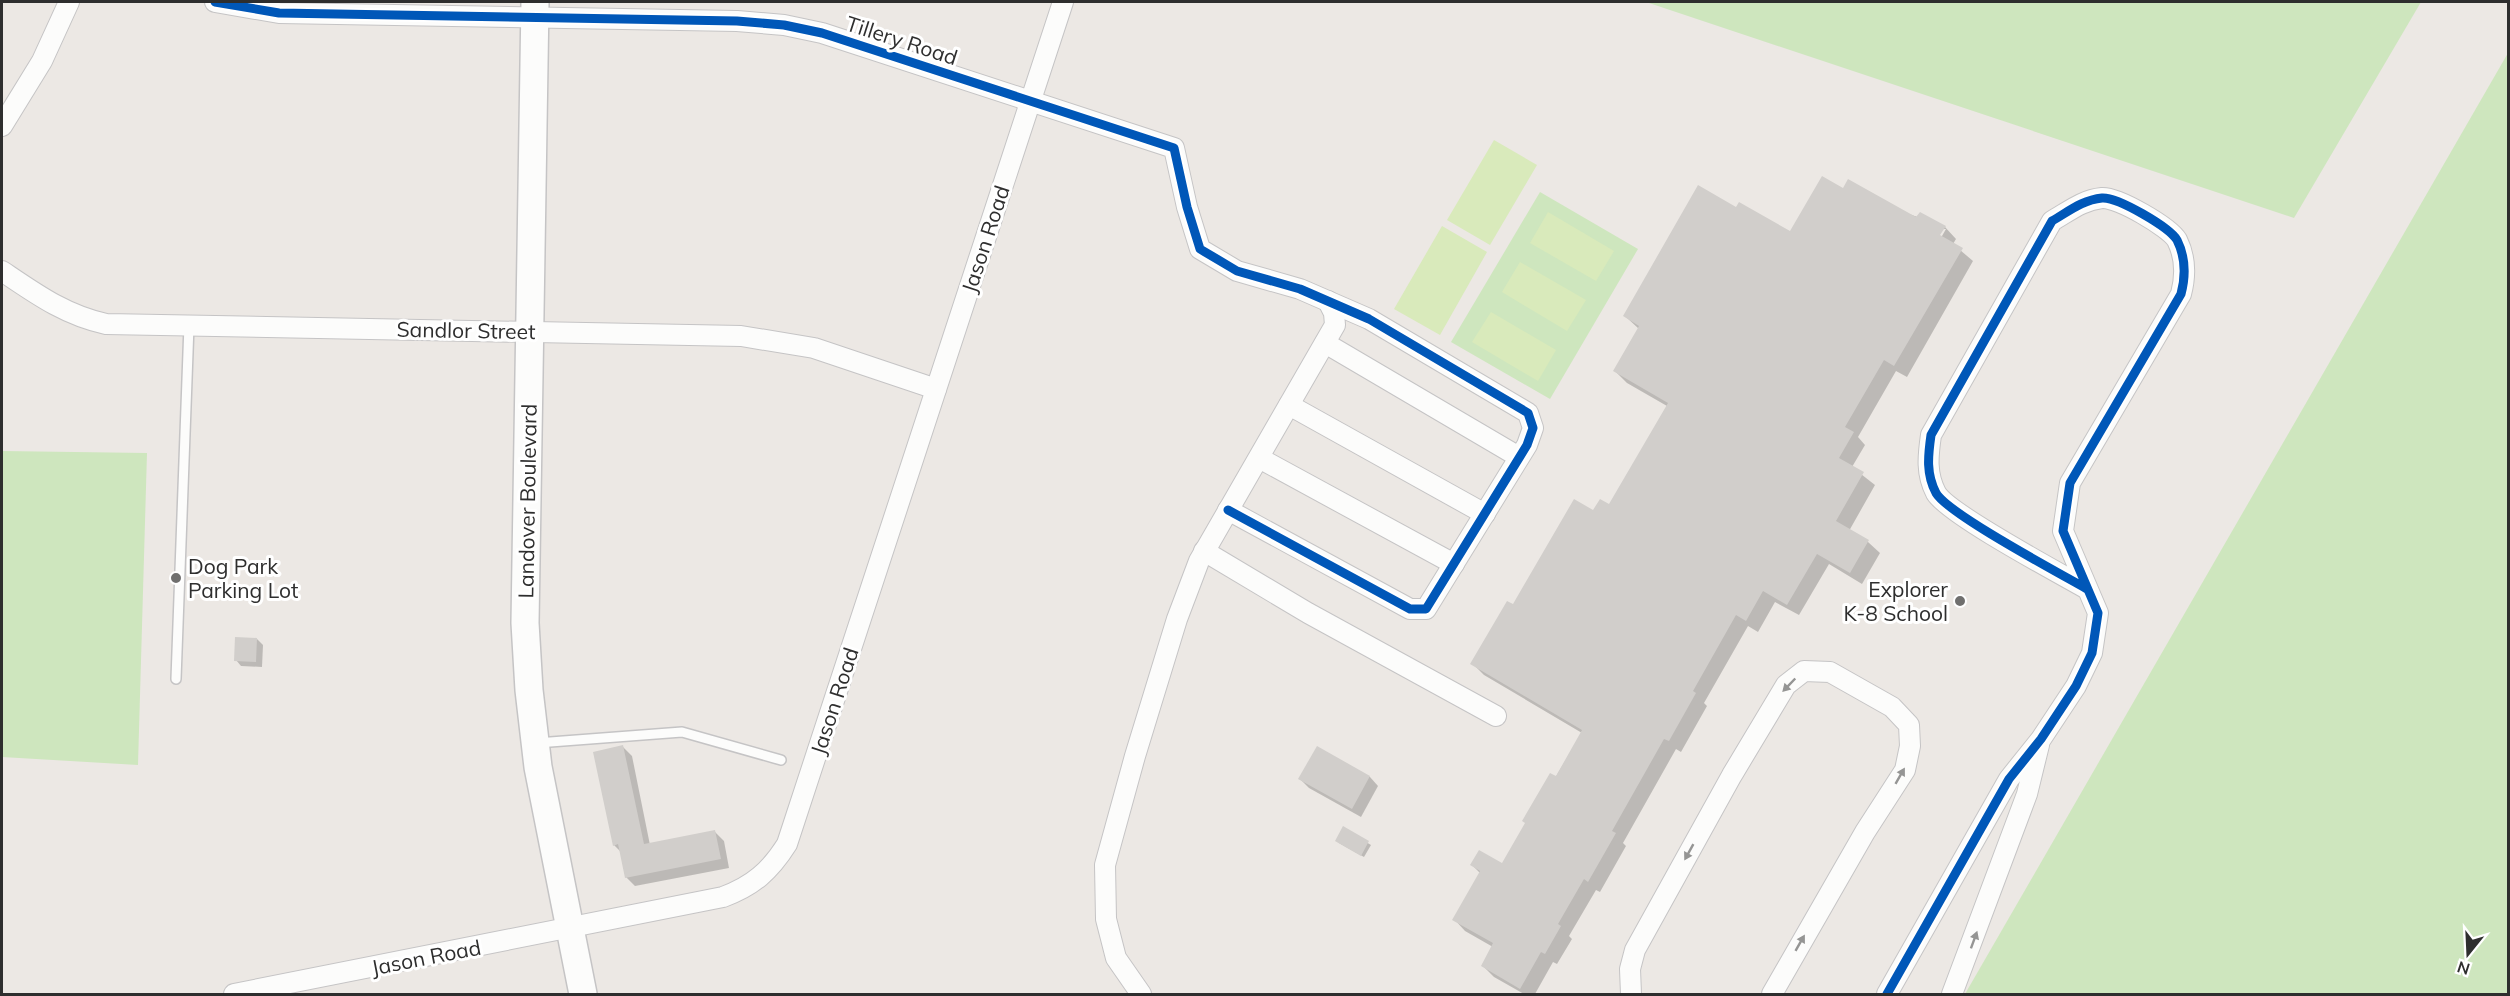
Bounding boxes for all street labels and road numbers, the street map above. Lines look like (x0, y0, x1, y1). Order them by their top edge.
street label: Tillery Road (843, 10, 961, 70)
street label: Jason Road (955, 182, 1015, 296)
street label: Sandlor Street (396, 316, 536, 344)
street label: Landover Boulevard (512, 403, 542, 599)
street label: Jason Road (804, 644, 864, 758)
street label: Jason Road (369, 934, 483, 980)

